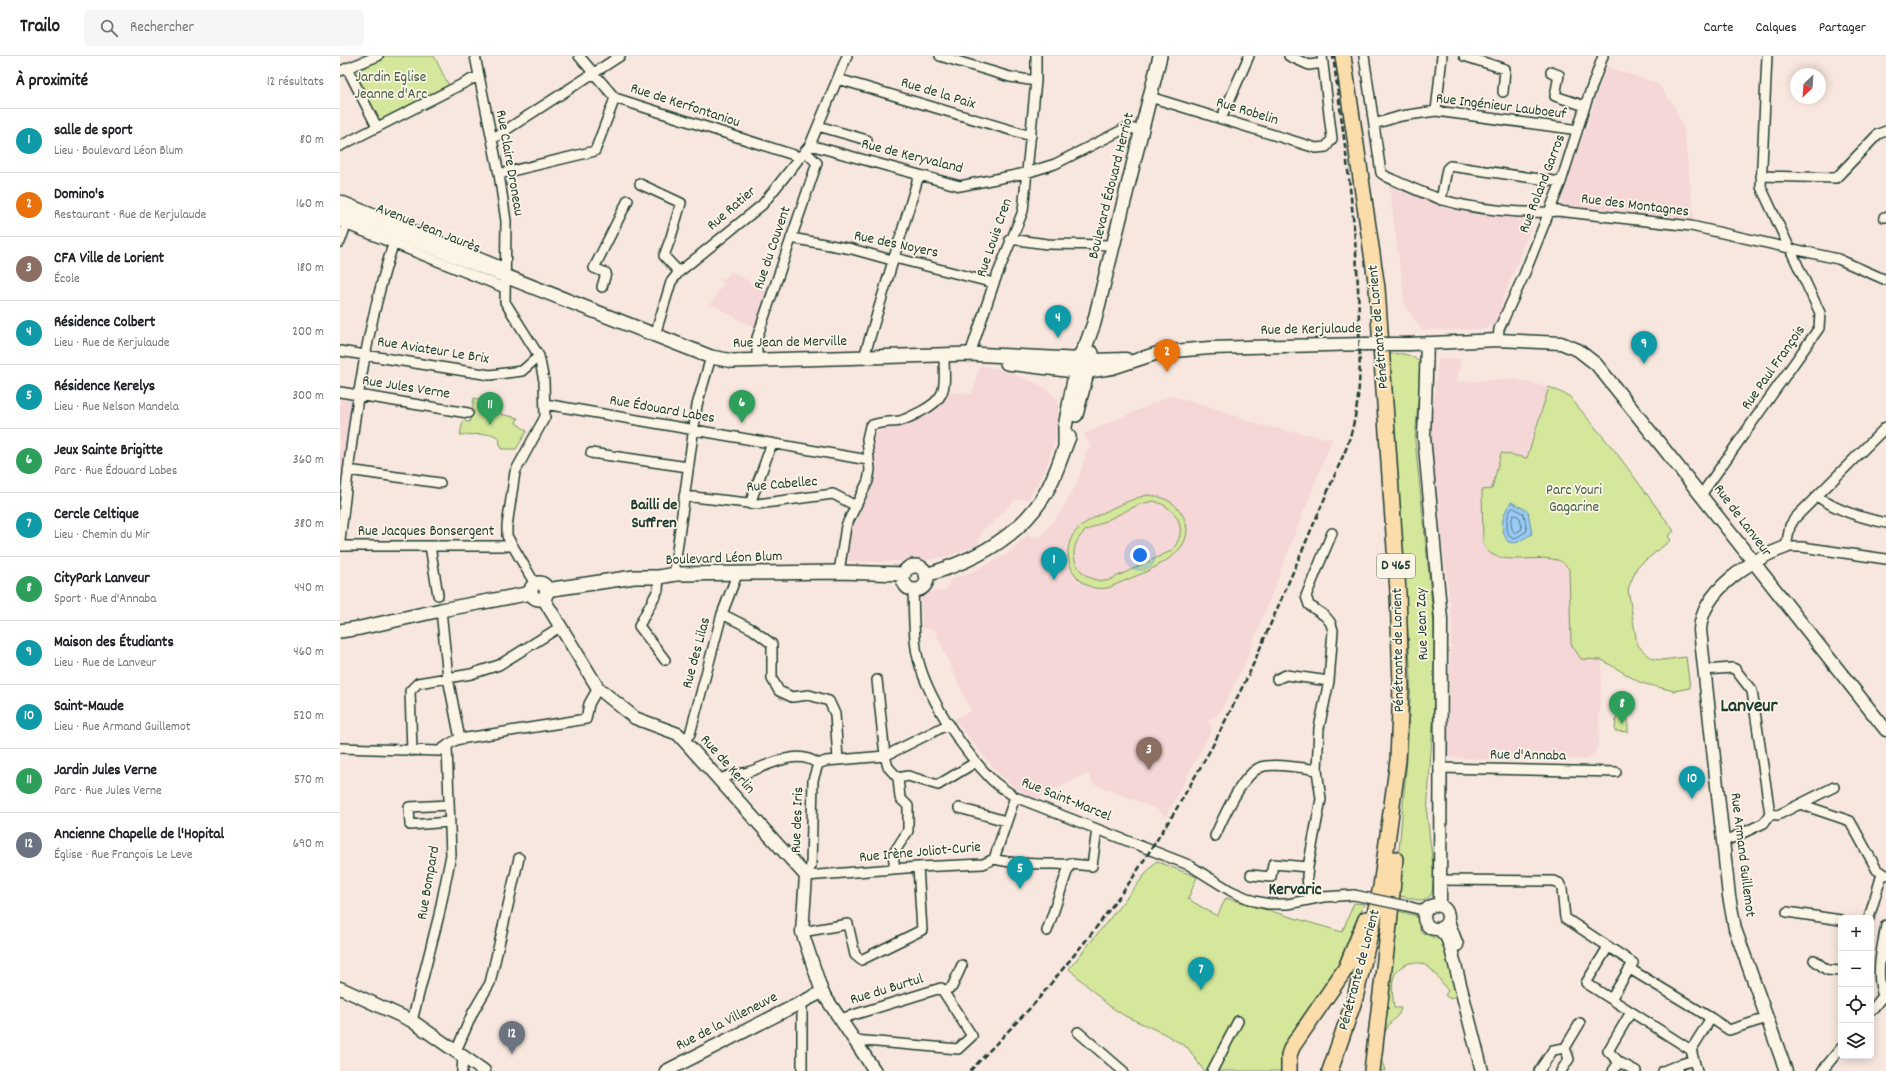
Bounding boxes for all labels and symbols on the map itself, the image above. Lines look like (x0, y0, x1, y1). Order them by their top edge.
park label: Jardin Eglise Jeanne d'Arc (355, 67, 427, 106)
north arrow (1790, 68, 1826, 104)
street label: Rue de la Paix (898, 72, 978, 116)
street label: Rue de Kerfontaniou (627, 78, 743, 134)
street label: Rue Ingénieur Lauboeuf (1434, 88, 1568, 126)
street label: Rue Robelin (1213, 92, 1281, 132)
street label: Rue Claire Droneau (489, 108, 529, 218)
street label: Boulevard Édouard Herriot (1083, 110, 1141, 262)
street label: Rue Roland Garros (1514, 131, 1572, 237)
street label: Rue de Keryvaland (859, 134, 965, 180)
street label: Rue Ratier (703, 181, 762, 237)
street label: Rue des Montagnes (1580, 188, 1690, 224)
street label: Rue Louis Cren (971, 196, 1019, 280)
street label: Avenue Jean Jaurès (372, 198, 484, 260)
street label: Rue du Couvent (748, 203, 798, 293)
street label: Rue des Noyers (852, 225, 940, 265)
street label: Pénétrante de Lorient (1363, 264, 1395, 390)
pin: 4 (1045, 305, 1071, 338)
street label: Rue de Kerjulaude (1260, 318, 1362, 342)
street label: Rue Paul François (1737, 321, 1811, 415)
street label: Rue Aviateur Le Brix (376, 331, 491, 371)
street label: Rue Jean de Merville (733, 331, 848, 355)
pin: 9 (1631, 331, 1657, 364)
pin: 2 (1154, 339, 1180, 372)
street label: Rue Jules Verne (361, 370, 452, 406)
street label: Rue Édouard Labes (608, 390, 716, 430)
pin: 6 (729, 390, 755, 423)
pin: 11 (477, 392, 503, 425)
street label: Rue Cabellec (746, 471, 818, 499)
park label: Parc Youri Gagarine (1546, 480, 1602, 519)
street label: Rue de Lanveur (1707, 480, 1777, 562)
district label: Bailli de Suffren (631, 494, 677, 535)
street label: Rue Jacques Bonsergent (358, 521, 495, 543)
your location (1130, 545, 1150, 565)
street label: Boulevard Léon Blum (665, 546, 783, 572)
pin: 1 (1041, 547, 1067, 580)
road number: D 465 (1377, 554, 1415, 578)
street label: Rue Jean Zay (1411, 586, 1435, 661)
street label: Pénétrante de Lorient (1387, 587, 1411, 712)
street label: Rue des Lilas (677, 615, 717, 691)
pin: 8 (1609, 691, 1635, 724)
district label: Lanveur (1721, 694, 1778, 721)
street label: Rue de Kerlin (694, 730, 760, 800)
pin: 3 (1136, 737, 1162, 770)
street label: Rue d'Annaba (1490, 744, 1567, 768)
pin: 10 (1679, 766, 1705, 799)
street label: Rue Saint-Marcel (1018, 772, 1115, 828)
street label: Rue des Iris (786, 786, 810, 854)
street label: Rue Armand Guillemot (1723, 791, 1761, 919)
street label: Rue Irène Joliot-Curie (858, 837, 982, 869)
street label: Rue Bompard (412, 844, 446, 922)
pin: 5 (1007, 856, 1033, 889)
district label: Kervaric (1269, 879, 1322, 903)
street label: Pénétrante de Lorient (1333, 907, 1387, 1033)
pin: 7 (1188, 957, 1214, 990)
street label: Rue du Burtul (848, 968, 927, 1012)
street label: Rue de la Villeneuve (672, 987, 782, 1057)
pin: 12 (499, 1021, 525, 1054)

